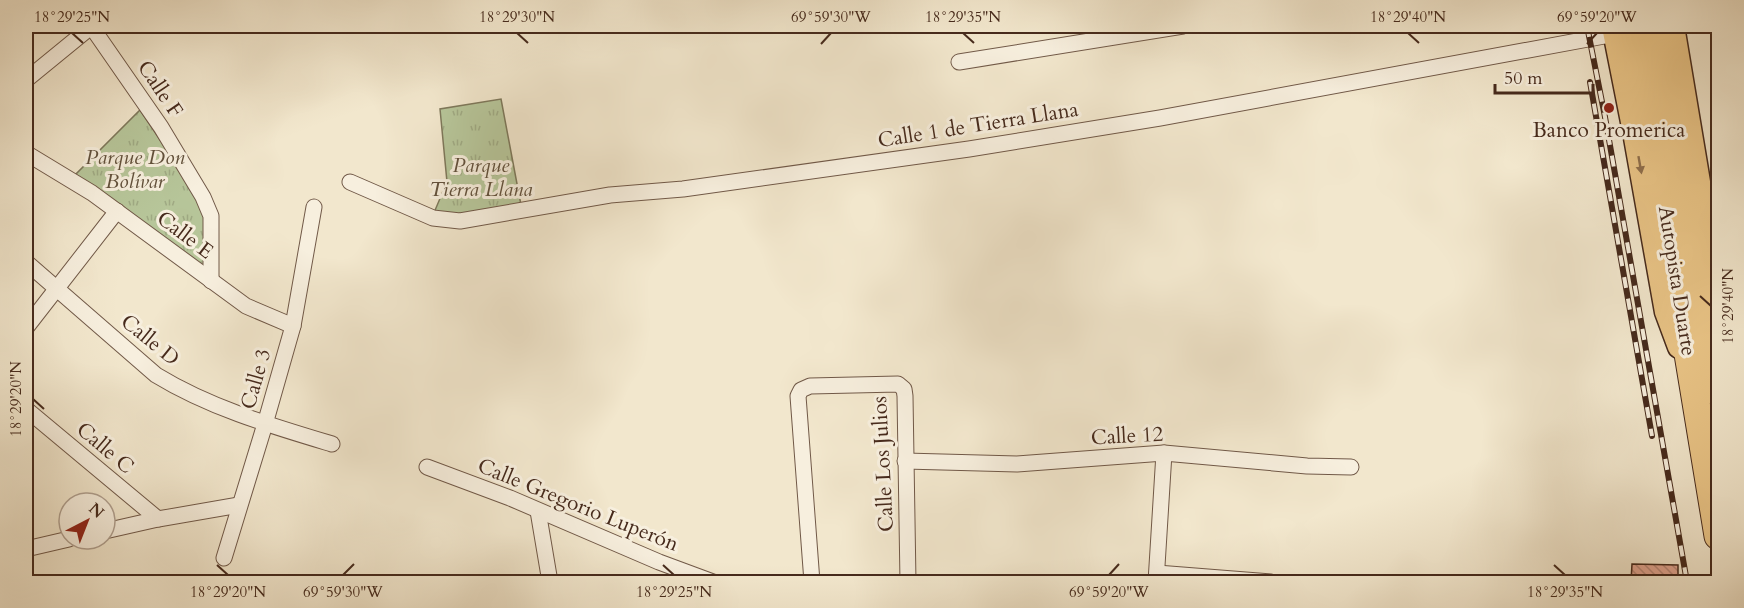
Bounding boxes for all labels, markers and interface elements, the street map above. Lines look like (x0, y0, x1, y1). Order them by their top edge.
text: 18°29'25"N (34, 7, 110, 27)
text: 18°29'30"N (479, 7, 555, 27)
text: 69°59'30"W (791, 7, 871, 27)
text: 18°29'35"N (925, 7, 1001, 27)
text: 18°29'40"N (1370, 7, 1446, 27)
text: 69°59'20"W (1557, 7, 1637, 27)
street label: Calle F (130, 55, 190, 123)
scale bar (1495, 57, 1592, 95)
text: 50 m (1504, 66, 1543, 91)
street label: Calle 1 de Tierra Llana (876, 95, 1080, 155)
marker: Banco Promerica (1602, 101, 1616, 115)
place label: Banco Promerica (1533, 116, 1685, 145)
park label: Parque Don Bolívar (85, 143, 185, 196)
park label: Parque Tierra Llana (429, 151, 533, 204)
one-way arrow (1636, 156, 1645, 175)
street label: Calle E (151, 204, 219, 266)
street label: Autopista Duarte (1651, 204, 1703, 358)
text: 18°29'40"N (1718, 268, 1738, 344)
street label: Calle D (114, 307, 186, 373)
street label: Calle 3 (234, 345, 278, 413)
text: 18°29'20"N (6, 361, 26, 437)
street label: Calle Los Julios (865, 395, 901, 533)
street label: Calle C (70, 415, 140, 481)
street label: Calle 12 (1090, 420, 1164, 452)
street label: Calle Gregorio Luperón (473, 451, 683, 559)
north arrow (57, 491, 117, 551)
text: N (84, 498, 109, 523)
text: 18°29'20"N (190, 582, 266, 602)
text: 69°59'30"W (303, 582, 383, 602)
text: 18°29'25"N (636, 582, 712, 602)
text: 69°59'20"W (1069, 582, 1149, 602)
text: 18°29'35"N (1527, 582, 1603, 602)

